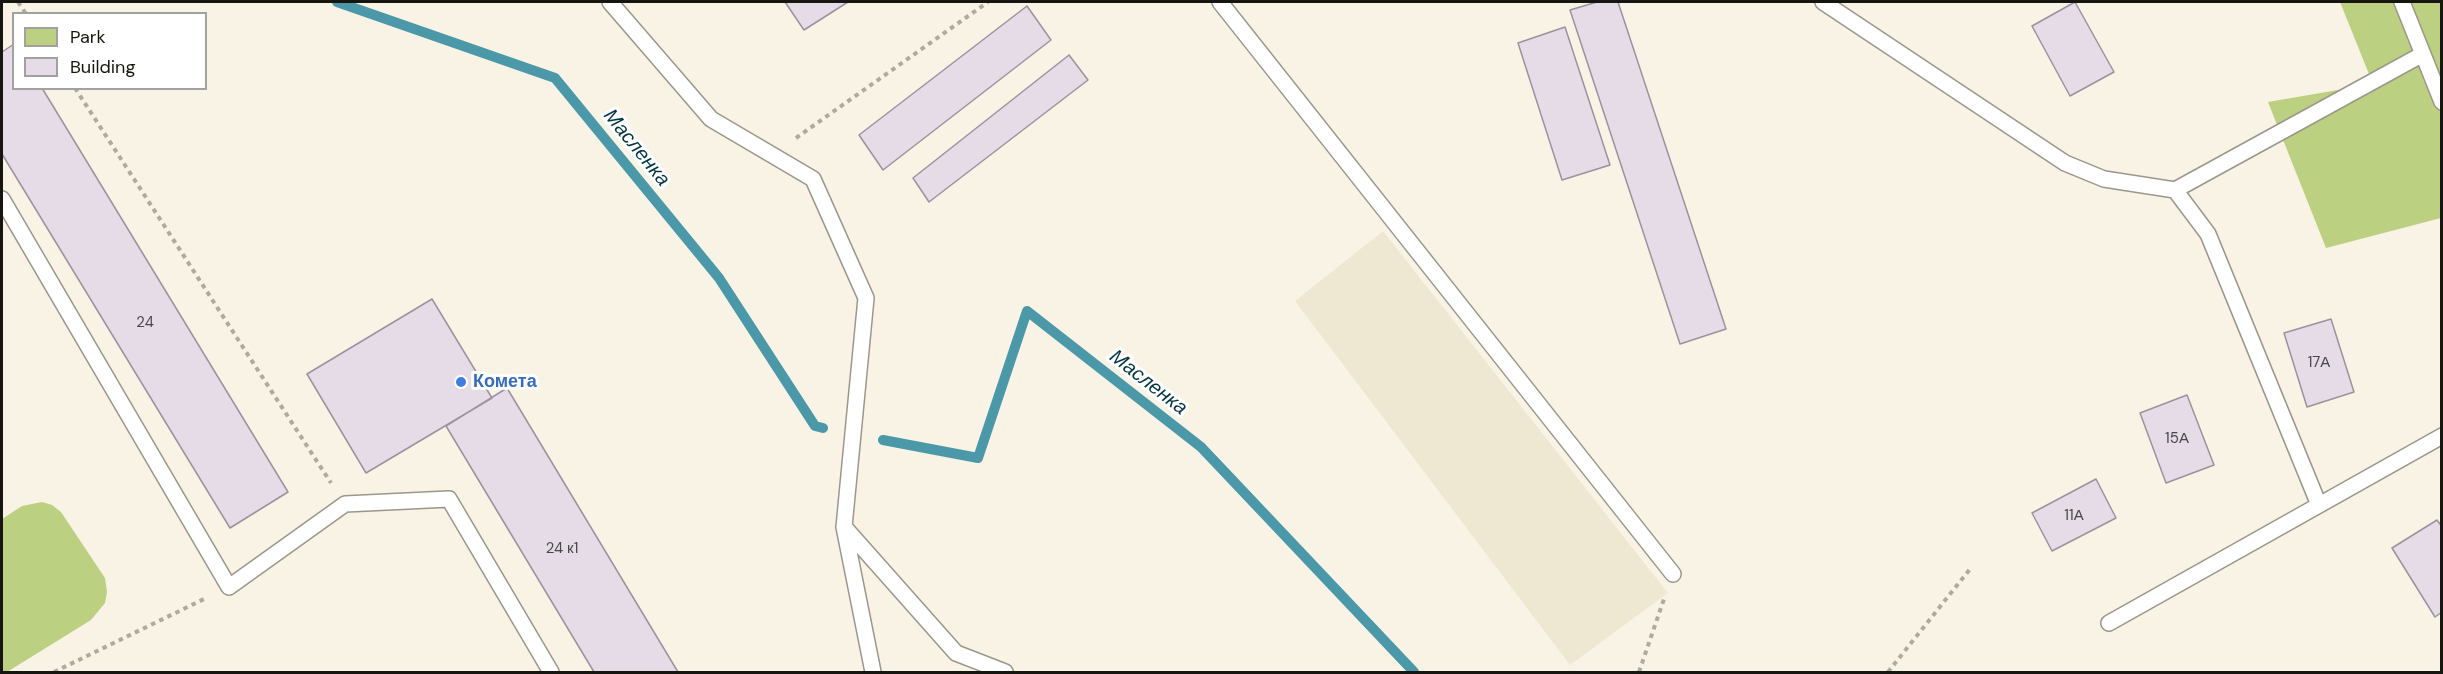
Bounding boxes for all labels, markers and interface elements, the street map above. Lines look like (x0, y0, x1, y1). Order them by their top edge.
legend (12, 12, 207, 90)
text: Park (70, 25, 106, 49)
text: Building (70, 55, 135, 79)
water label: Масленка (598, 105, 674, 191)
house number: 24 (136, 314, 154, 332)
water label: Масленка (1104, 345, 1192, 421)
house number: 17А (2308, 354, 2330, 372)
place label: Комета (473, 371, 537, 393)
marker: Комета (454, 375, 468, 389)
house number: 15А (2165, 430, 2189, 448)
house number: 11А (2064, 507, 2084, 525)
house number: 24 к1 (546, 540, 578, 558)

